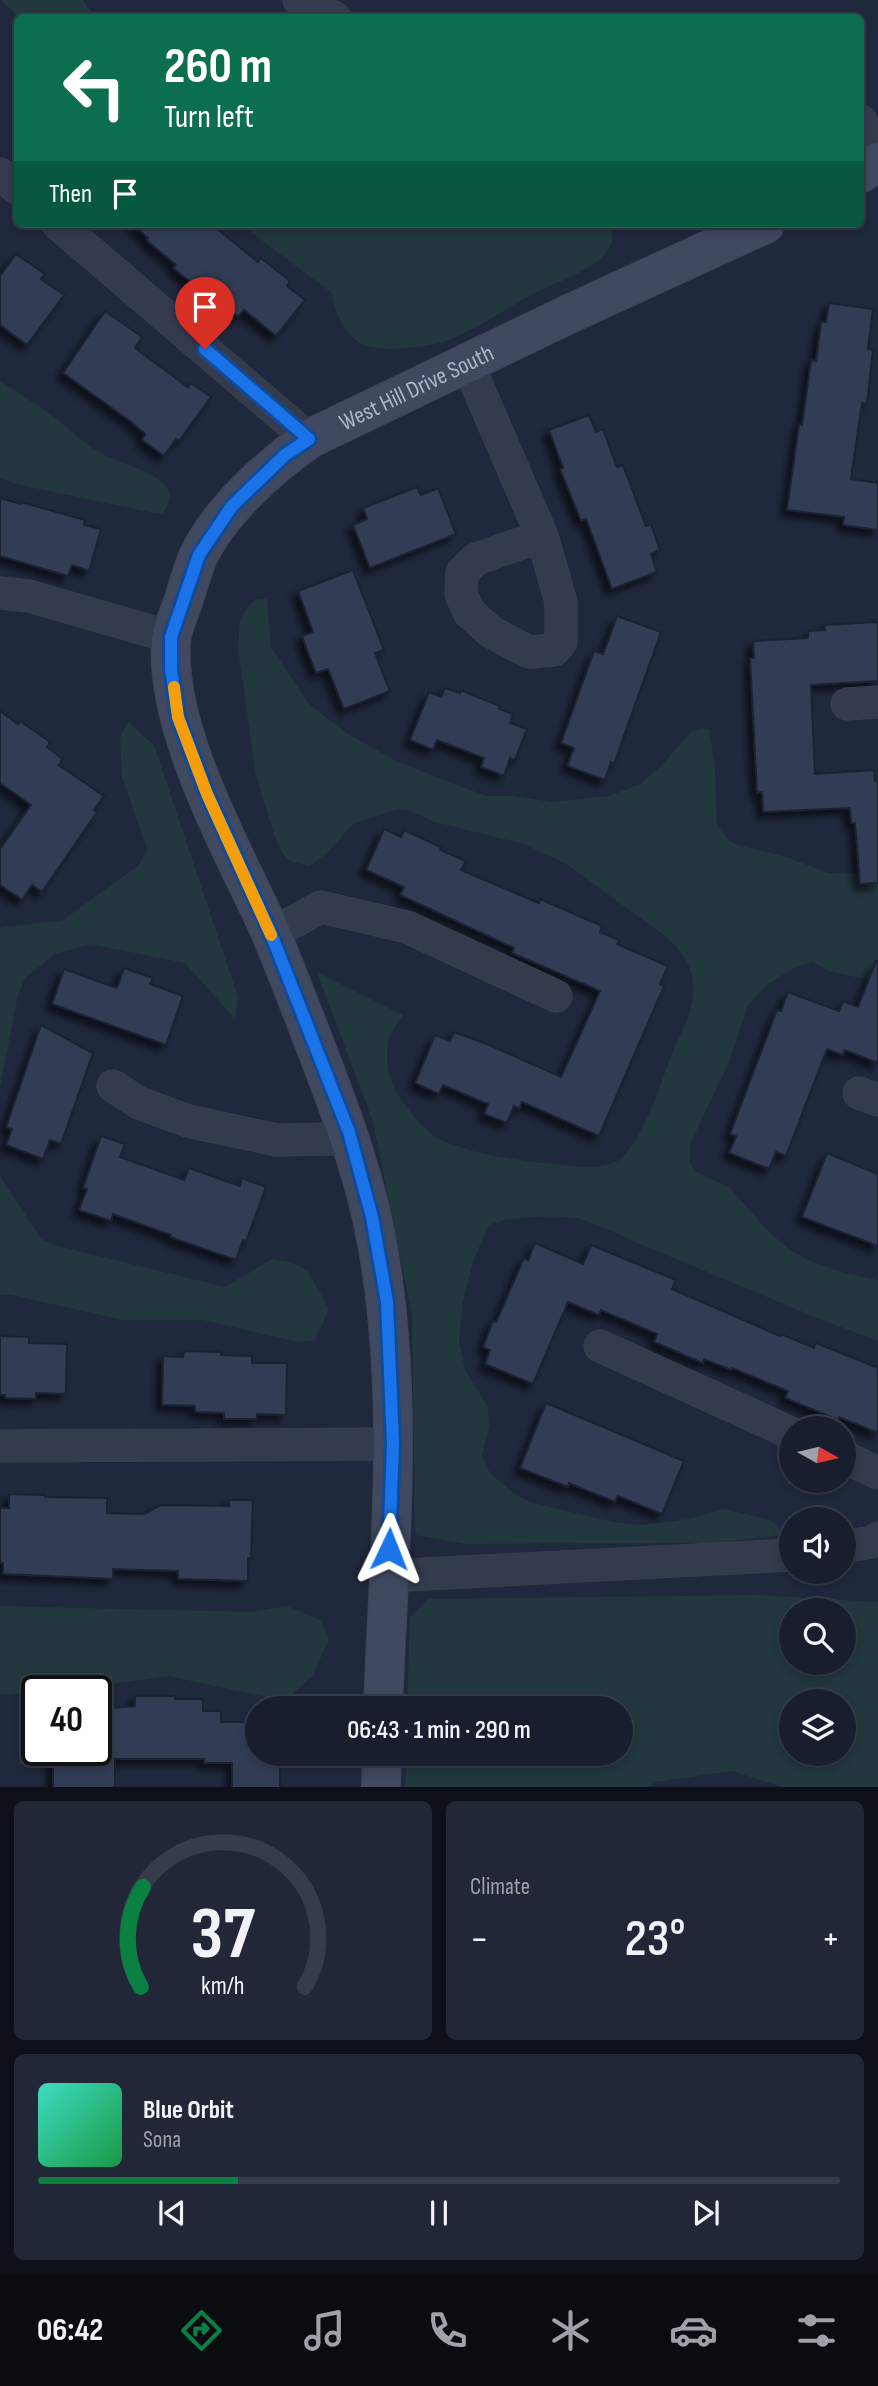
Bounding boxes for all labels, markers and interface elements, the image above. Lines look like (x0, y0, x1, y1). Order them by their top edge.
text: 260 m (164, 38, 272, 97)
icon: left (49, 42, 140, 133)
text: Turn left (164, 98, 254, 137)
icon: arrive (106, 175, 144, 213)
text: Then (49, 179, 92, 210)
pin (175, 277, 235, 349)
icon: arrive (186, 288, 224, 326)
street label: West Hill Drive South (334, 338, 498, 437)
north arrow (779, 1416, 856, 1493)
map controls (779, 1416, 856, 1766)
button: sound (779, 1507, 856, 1584)
position arrow (352, 1512, 426, 1586)
button: search (779, 1598, 856, 1675)
speed limit sign: 40 (21, 1675, 112, 1766)
button: layers (779, 1689, 856, 1766)
text: 06:43 · 1 min · 290 m (347, 1715, 531, 1746)
text: Climate (470, 1873, 530, 1901)
text: 37 (191, 1891, 255, 1979)
text: 23° (625, 1908, 685, 1971)
text: − (470, 1917, 489, 1962)
text: + (821, 1917, 840, 1962)
text: km/h (201, 1970, 245, 2001)
text: Blue Orbit (143, 2095, 234, 2126)
text: Sona (143, 2126, 181, 2154)
icon: previous (153, 2194, 191, 2232)
icon: pause (420, 2194, 458, 2232)
icon: next (687, 2194, 725, 2232)
icon: directions (177, 2306, 226, 2355)
icon: music (300, 2306, 349, 2355)
icon: phone (423, 2306, 472, 2355)
icon: climate (546, 2306, 595, 2355)
icon: car (669, 2306, 718, 2355)
icon: filters (792, 2306, 841, 2355)
text: 06:42 (37, 2311, 103, 2350)

